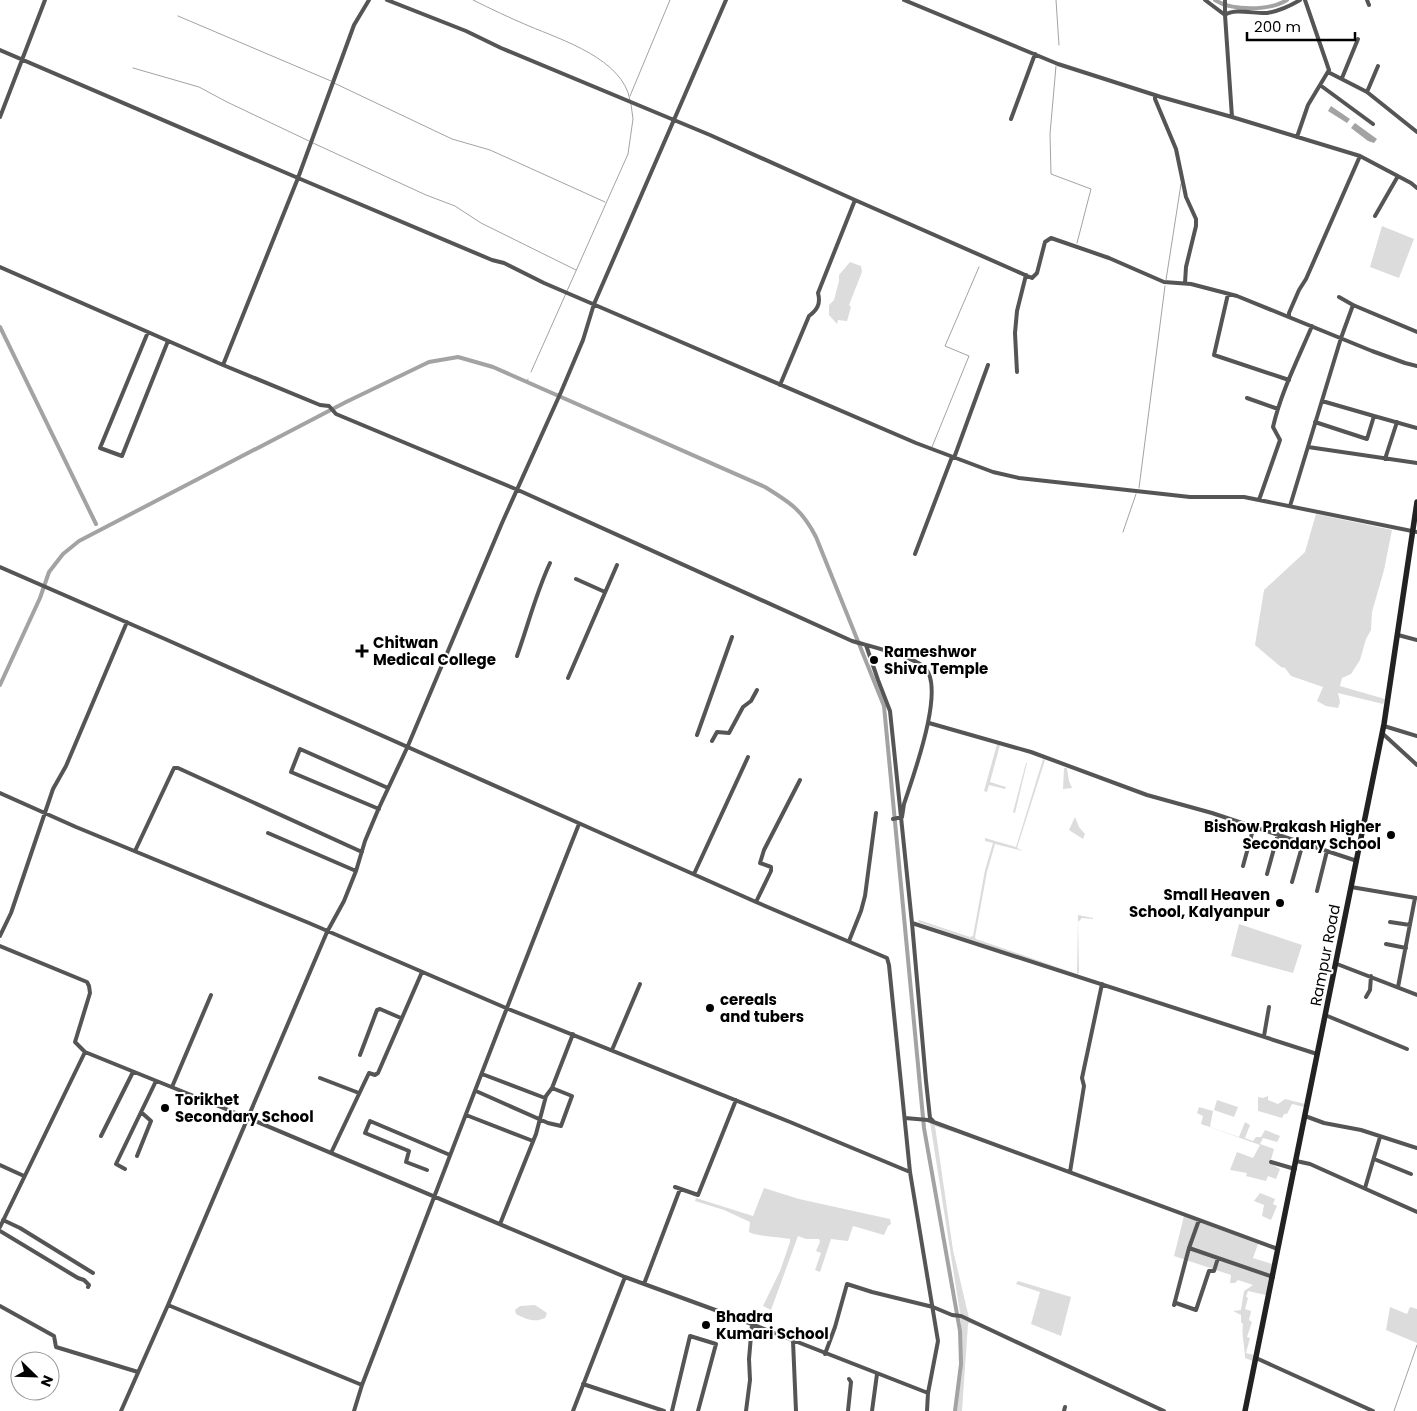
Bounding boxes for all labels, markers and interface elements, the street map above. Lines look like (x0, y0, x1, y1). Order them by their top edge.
scale bar (1247, 10, 1354, 42)
text: 200 m (1254, 16, 1301, 37)
place label: Chitwan Medical College (373, 632, 496, 670)
place label: Rameshwor Shiva Temple (884, 641, 988, 679)
marker: Chitwan Medical College (355, 644, 369, 658)
marker: Rameshwor Shiva Temple (868, 654, 880, 666)
place label: Bishow Prakash Higher Secondary School (1204, 816, 1382, 854)
marker: Bishow Prakash Higher Secondary School (1385, 829, 1397, 841)
place label: Small Heaven School, Kalyanpur (1129, 884, 1271, 922)
marker: Small Heaven School, Kalyanpur (1274, 897, 1286, 909)
street label: Rampur Road (1305, 902, 1345, 1008)
place label: cereals and tubers (720, 989, 804, 1027)
marker: cereals and tubers (704, 1002, 716, 1014)
place label: Torikhet Secondary School (175, 1089, 314, 1127)
marker: Torikhet Secondary School (159, 1102, 171, 1114)
place label: Bhadra Kumari School (716, 1306, 829, 1344)
marker: Bhadra Kumari School (700, 1319, 712, 1331)
north arrow (10, 1351, 60, 1401)
text: N (36, 1372, 58, 1390)

